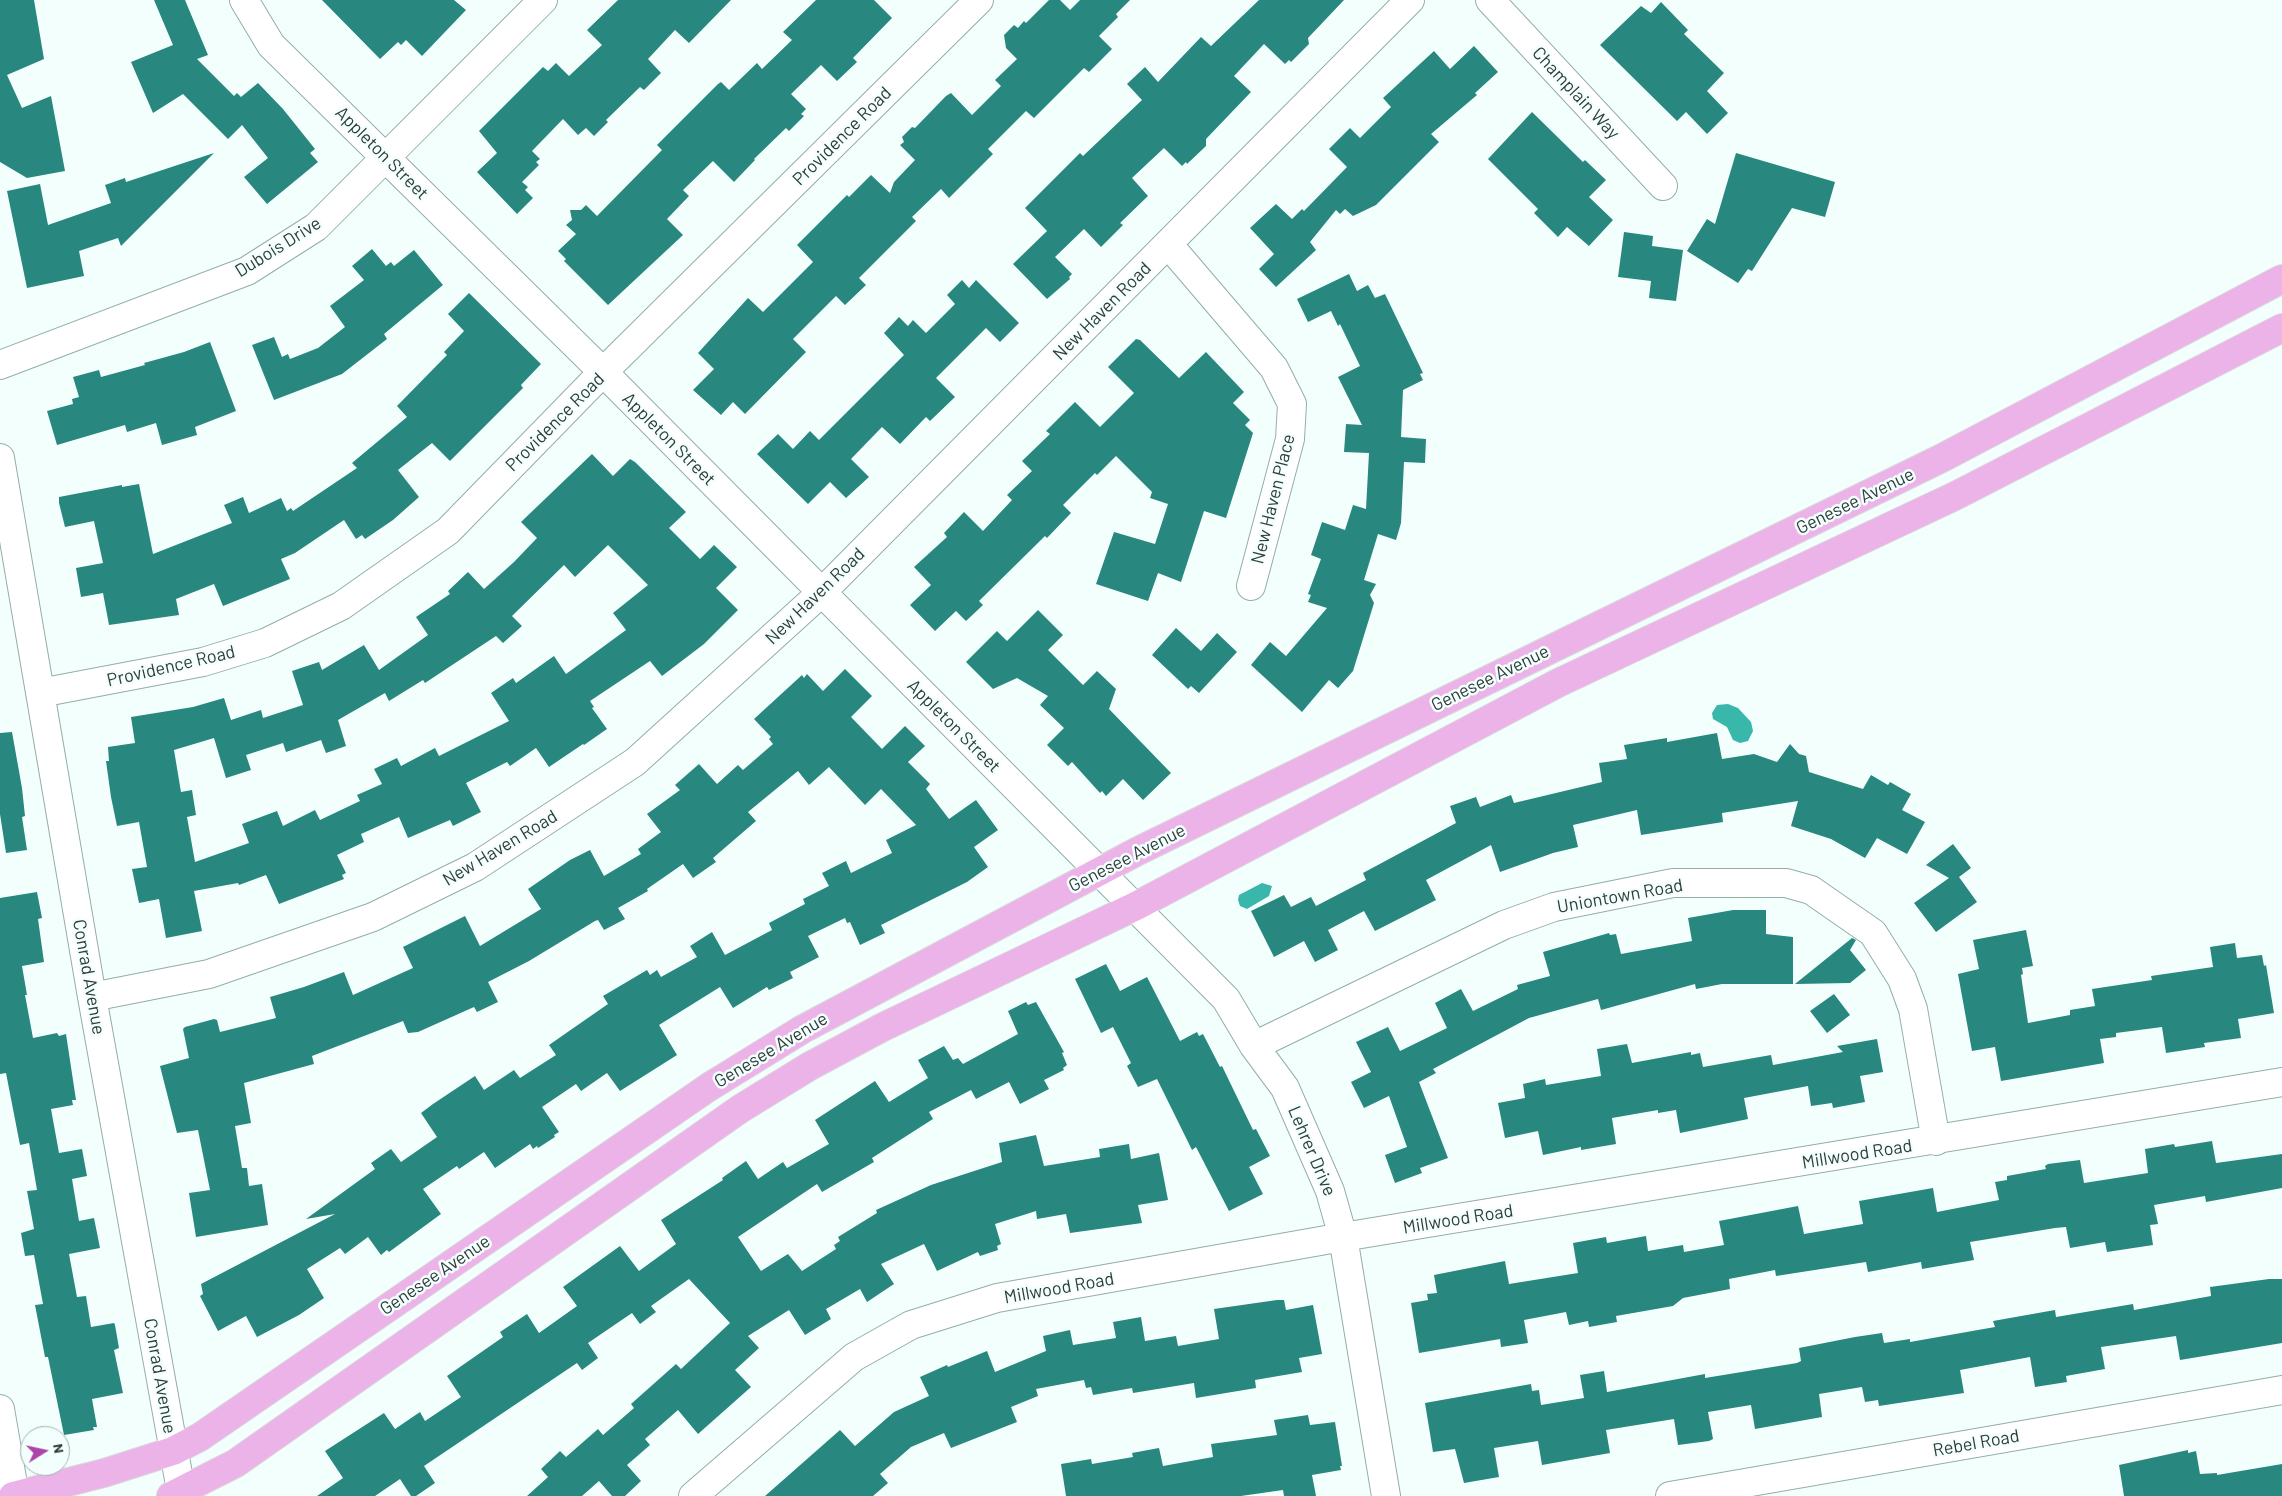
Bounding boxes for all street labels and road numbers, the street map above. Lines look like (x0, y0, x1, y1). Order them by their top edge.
street label: Champlain Way (1528, 42, 1624, 144)
street label: Providence Road (788, 82, 896, 190)
street label: Appleton Street (331, 102, 433, 204)
street label: Dubois Drive (231, 212, 325, 282)
street label: New Haven Road (1048, 257, 1156, 365)
street label: Providence Road (501, 368, 609, 476)
street label: Appleton Street (618, 388, 720, 490)
street label: New Haven Place (1246, 432, 1300, 566)
street label: Genesee Avenue (1793, 463, 1917, 539)
street label: New Haven Road (761, 543, 869, 649)
street label: Genesee Avenue (1428, 640, 1552, 716)
street label: Providence Road (105, 641, 237, 691)
street label: Appleton Street (903, 675, 1005, 777)
street label: New Haven Road (439, 805, 561, 891)
street label: Genesee Avenue (1065, 819, 1189, 897)
street label: Uniontown Road (1555, 874, 1685, 918)
street label: Conrad Avenue (68, 918, 110, 1036)
street label: Genesee Avenue (710, 1008, 832, 1092)
street label: Lehrer Drive (1283, 1103, 1341, 1199)
street label: Millwood Road (1800, 1135, 1914, 1173)
street label: Millwood Road (1401, 1200, 1515, 1238)
street label: Genesee Avenue (376, 1230, 494, 1320)
street label: Millwood Road (1002, 1268, 1116, 1308)
street label: Conrad Avenue (139, 1317, 181, 1435)
street label: Rebel Road (1931, 1425, 2021, 1461)

